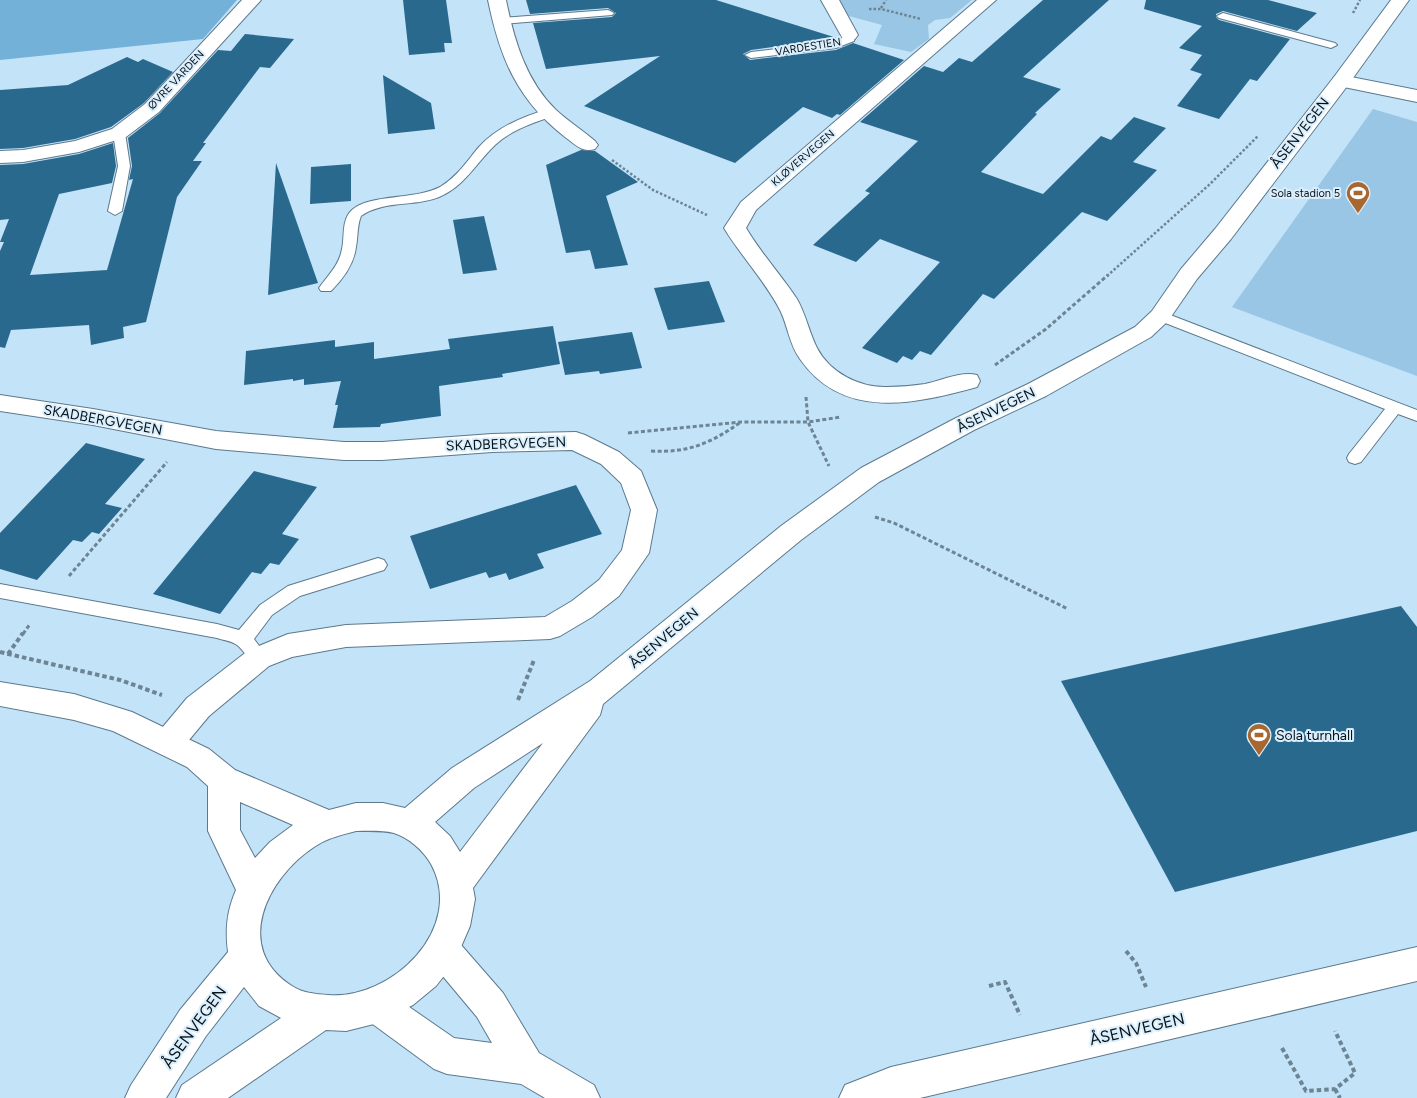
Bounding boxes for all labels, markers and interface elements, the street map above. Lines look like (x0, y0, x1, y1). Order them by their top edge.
street label: VARDESTIEN (774, 35, 842, 59)
street label: ØVRE VARDEN (145, 48, 207, 112)
street label: ÅSENVEGEN (1267, 94, 1333, 172)
street label: KLØVERVEGEN (769, 127, 837, 189)
sports icon: Sola stadion 5 (1345, 180, 1371, 214)
place label: Sola stadion 5 (1271, 187, 1340, 200)
street label: ÅSENVEGEN (954, 384, 1038, 436)
street label: SKADBERGVEGEN (42, 401, 164, 439)
street label: SKADBERGVEGEN (446, 433, 566, 455)
street label: ÅSENVEGEN (626, 604, 702, 672)
sports icon: Sola turnhall (1246, 722, 1272, 756)
place label: Sola turnhall (1276, 727, 1353, 744)
street label: ÅSENVEGEN (158, 982, 230, 1072)
street label: ÅSENVEGEN (1088, 1009, 1186, 1049)

